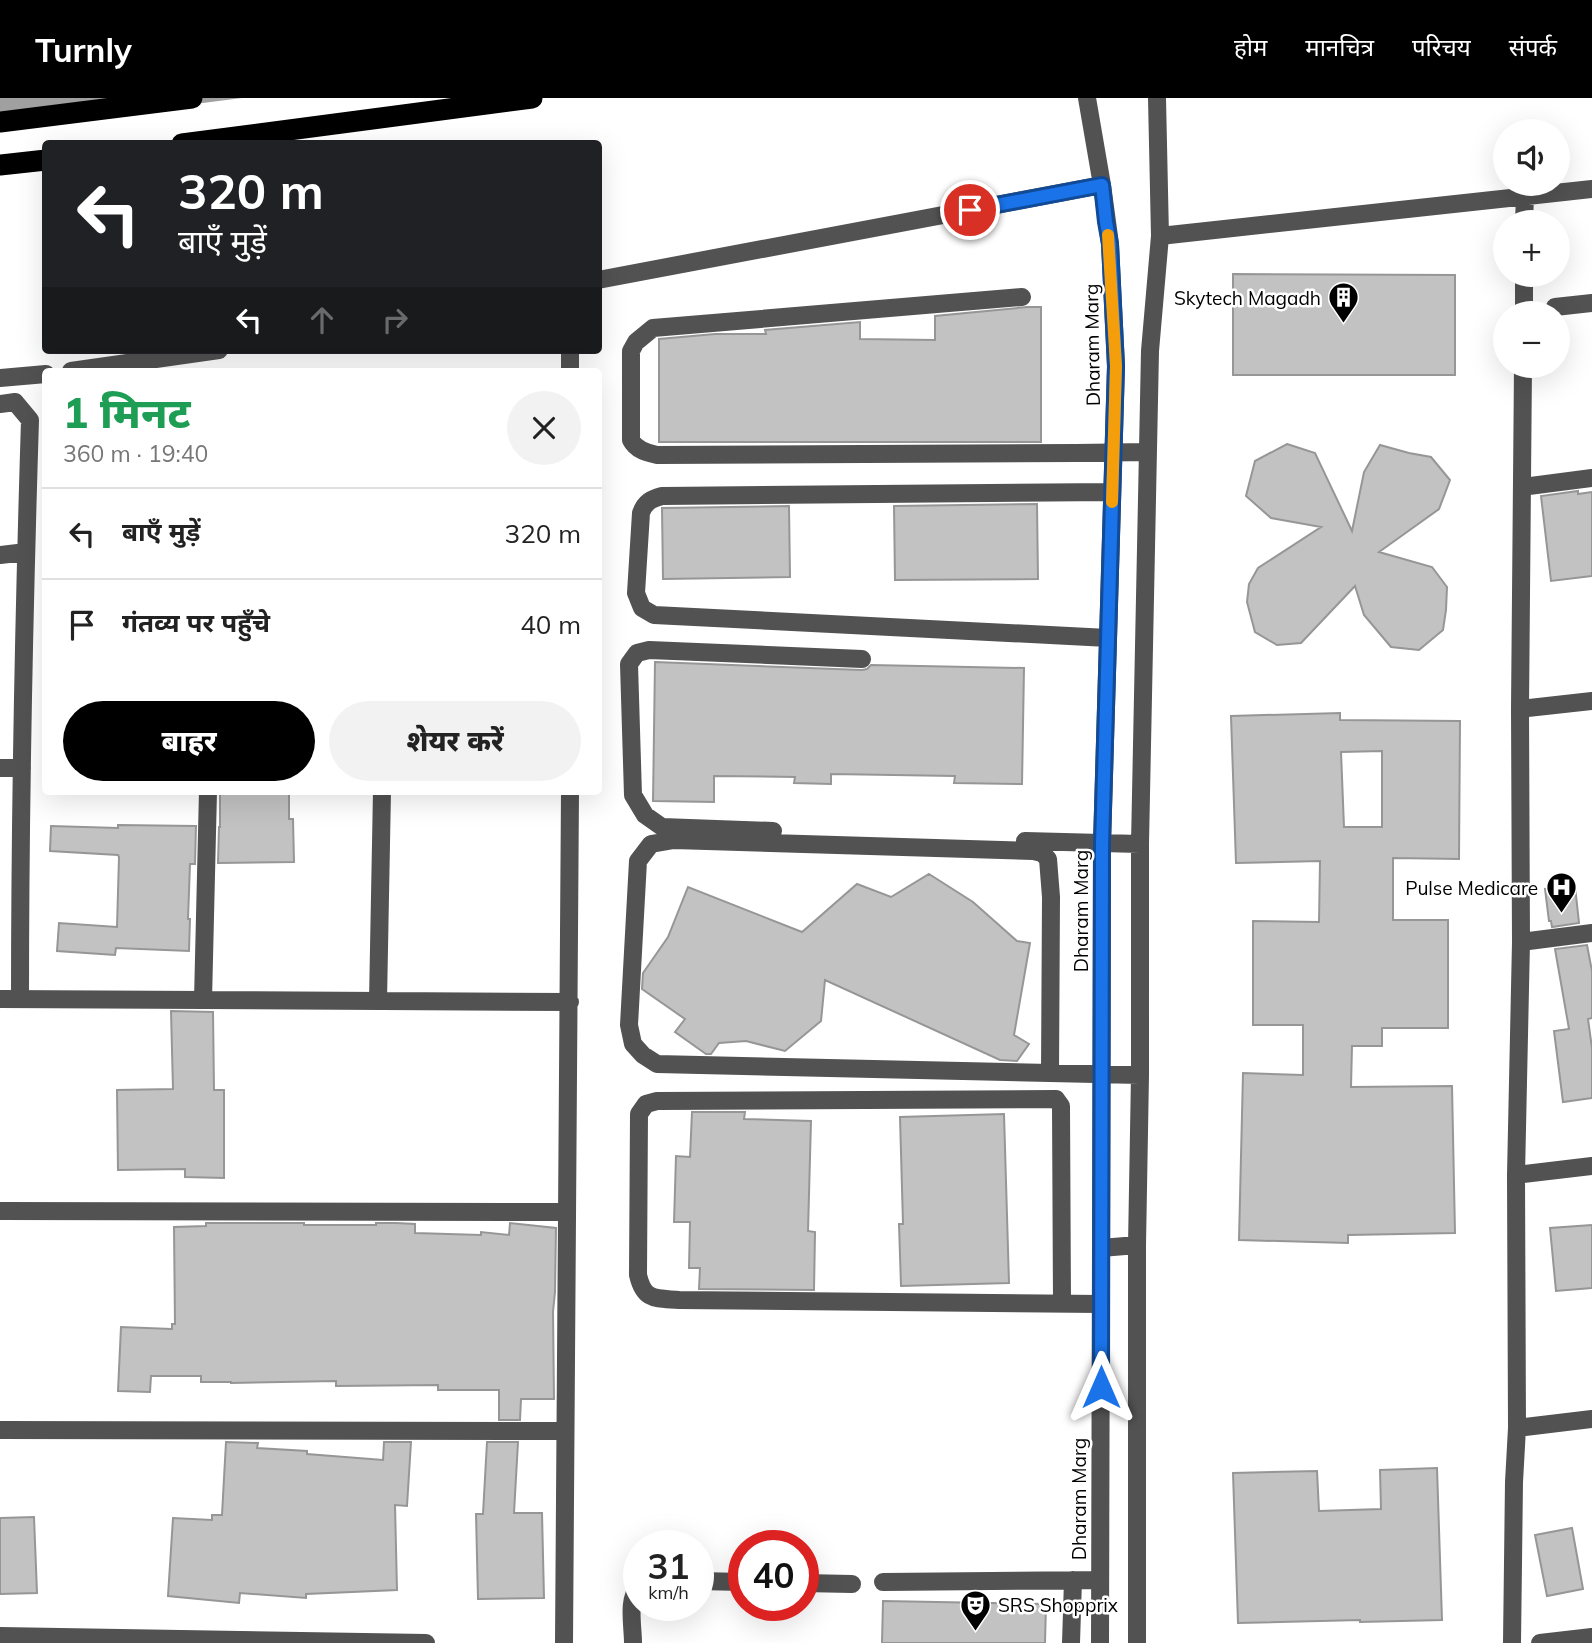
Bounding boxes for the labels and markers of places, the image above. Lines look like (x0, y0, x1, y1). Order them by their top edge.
pin (940, 180, 1000, 240)
building icon: Skytech Magadh (1327, 281, 1361, 325)
place label: Skytech Magadh (1174, 286, 1321, 310)
hospital icon: Pulse Medicare (1544, 871, 1578, 915)
place label: Pulse Medicare (1405, 876, 1538, 900)
theatre icon: SRS Shopprix (958, 1588, 992, 1632)
place label: SRS Shopprix (998, 1593, 1118, 1617)

